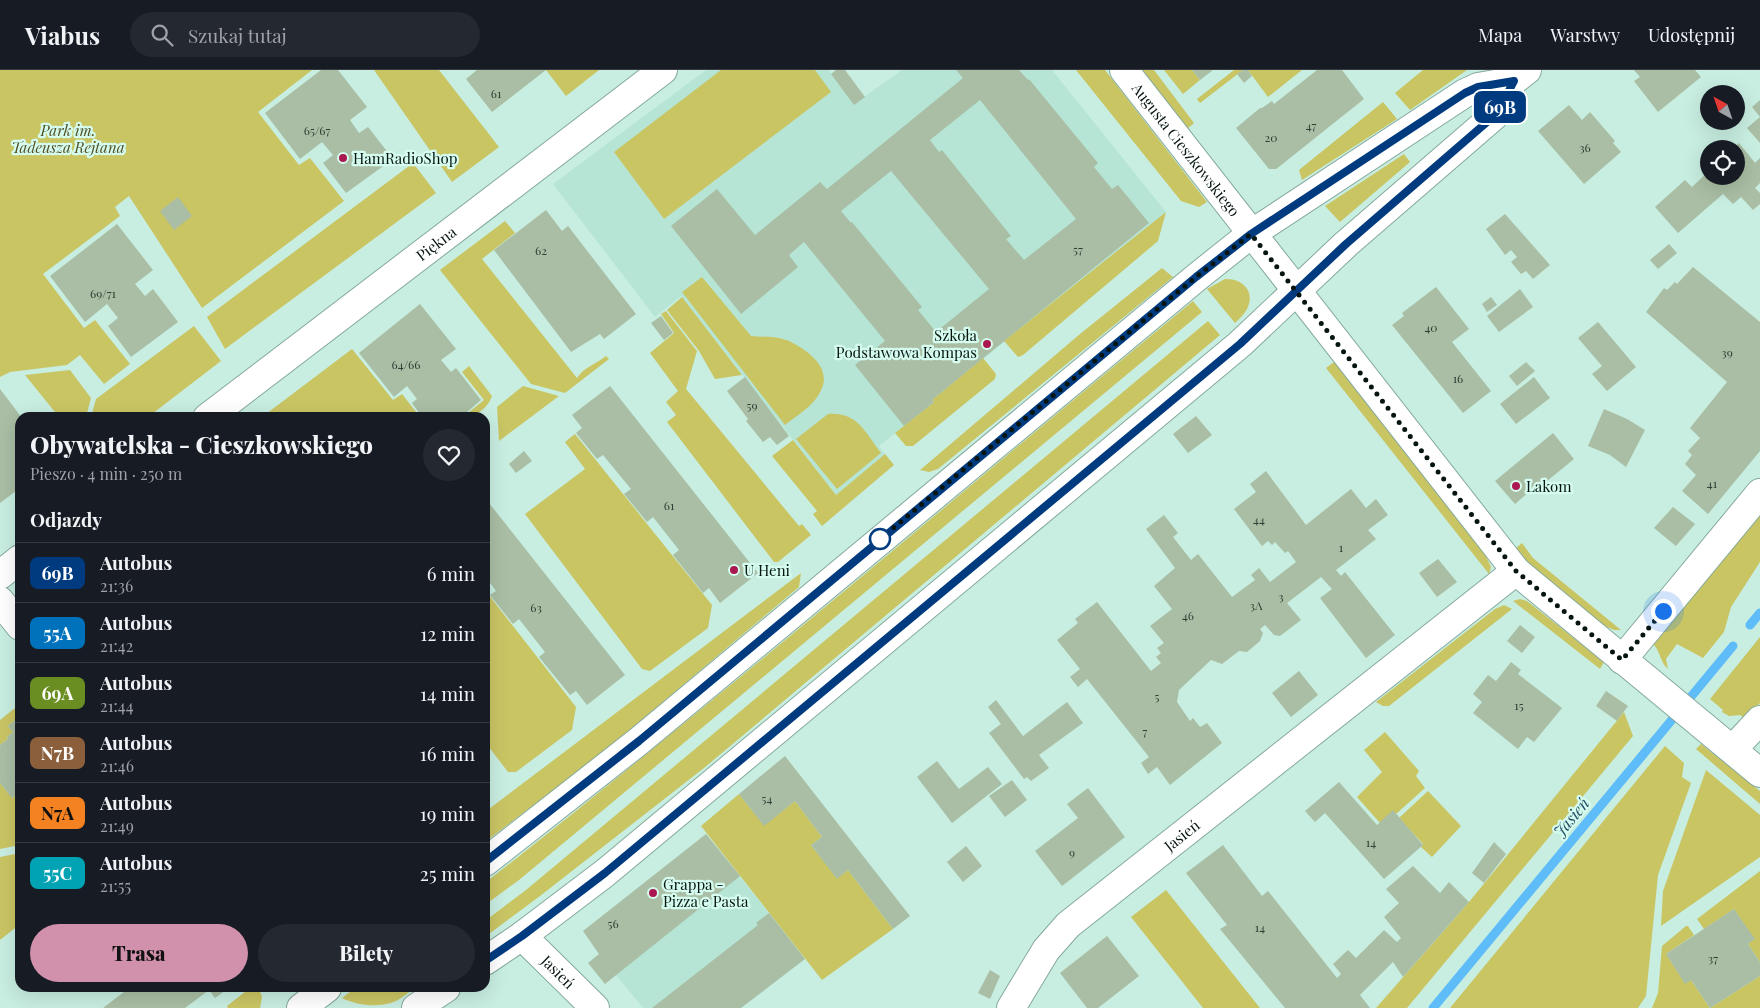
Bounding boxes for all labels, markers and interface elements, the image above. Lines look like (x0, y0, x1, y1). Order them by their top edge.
search box (130, 12, 480, 57)
text: Viabus (25, 19, 100, 51)
icon: search (148, 21, 176, 49)
text: Szukaj tutaj (188, 22, 287, 48)
text: Mapa (1478, 23, 1522, 47)
text: Warstwy (1550, 23, 1620, 47)
text: Udostępnij (1648, 23, 1735, 47)
street label: Augusta Cieszkowskiego (1127, 78, 1245, 220)
house number: 61 (491, 85, 502, 101)
north arrow (1700, 85, 1745, 130)
map controls (1700, 85, 1745, 185)
line badge: 69B (1471, 91, 1529, 123)
text: 69B (1484, 95, 1516, 119)
house number: 47 (1306, 117, 1316, 133)
park label: Park im. Tadeusza Rejtana (12, 120, 125, 157)
house number: 65/67 (304, 122, 330, 138)
house number: 20 (1265, 129, 1277, 145)
house number: 36 (1579, 139, 1591, 155)
button: locate (1700, 140, 1745, 185)
place label: HamRadioShop (353, 148, 458, 168)
marker: HamRadioShop (337, 152, 349, 164)
street label: Piękna (412, 221, 461, 265)
house number: 57 (1073, 241, 1083, 257)
house number: 62 (535, 242, 547, 258)
house number: 69/71 (90, 285, 117, 301)
house number: 40 (1424, 319, 1438, 335)
place label: Szkoła Podstawowa Kompas (836, 325, 978, 362)
marker: Szkoła Podstawowa Kompas (981, 338, 993, 350)
house number: 39 (1721, 344, 1733, 360)
house number: 64/66 (392, 356, 420, 372)
house number: 16 (1453, 370, 1463, 386)
house number: 59 (746, 397, 758, 413)
text: Obywatelska - Cieszkowskiego (30, 428, 373, 460)
button: heart (423, 429, 475, 481)
text: Pieszo · 4 min · 250 m (30, 463, 182, 484)
house number: 41 (1707, 475, 1718, 491)
place label: Lakom (1526, 476, 1572, 496)
marker: Lakom (1510, 480, 1522, 492)
house number: 61 (664, 497, 675, 513)
text: Odjazdy (30, 506, 102, 532)
house number: 44 (1253, 511, 1265, 527)
unlabelled marker (869, 528, 891, 550)
house number: 1 (1339, 539, 1344, 555)
text: Autobus (100, 549, 172, 575)
text: 6 min (427, 560, 475, 586)
place label: U Heni (744, 560, 791, 580)
text: 69B (41, 561, 74, 585)
marker: U Heni (728, 564, 740, 576)
text: 21:36 (100, 575, 133, 596)
house number: 3 (1278, 588, 1284, 604)
house number: 3A (1250, 597, 1263, 613)
house number: 63 (530, 599, 542, 615)
your location (1651, 599, 1676, 624)
house number: 46 (1182, 607, 1194, 623)
text: Autobus (100, 609, 172, 635)
text: 12 min (420, 620, 475, 646)
text: 55A (43, 621, 72, 645)
text: 21:42 (100, 635, 133, 656)
text: Autobus (100, 669, 172, 695)
text: 14 min (420, 680, 475, 706)
text: 69A (41, 681, 74, 705)
house number: 5 (1155, 688, 1160, 704)
text: 21:44 (100, 695, 134, 716)
house number: 15 (1514, 697, 1524, 713)
house number: 7 (1143, 723, 1148, 739)
text: Autobus (100, 729, 172, 755)
text: 16 min (420, 740, 475, 766)
text: N7B (41, 741, 74, 765)
text: 21:46 (100, 755, 134, 776)
text: Autobus (100, 789, 172, 815)
house number: 54 (762, 790, 773, 806)
water label: Jasień (1549, 793, 1593, 841)
text: 19 min (420, 800, 475, 826)
text: N7A (41, 801, 74, 825)
text: 21:49 (100, 815, 134, 836)
street label: Jasień (1159, 815, 1204, 856)
house number: 14 (1366, 834, 1376, 850)
house number: 9 (1069, 844, 1075, 860)
text: Autobus (100, 849, 172, 875)
text: 25 min (420, 860, 475, 886)
text: 55C (43, 861, 72, 885)
place label: Grappa - Pizza e Pasta (663, 874, 749, 911)
text: 21:55 (100, 875, 131, 896)
marker: Grappa - Pizza e Pasta (647, 887, 659, 899)
house number: 56 (607, 915, 619, 931)
house number: 14 (1255, 919, 1265, 935)
button: Trasa (30, 924, 248, 982)
button: Bilety (258, 924, 475, 982)
street label: Jasień (536, 950, 579, 993)
house number: 37 (1708, 950, 1718, 966)

